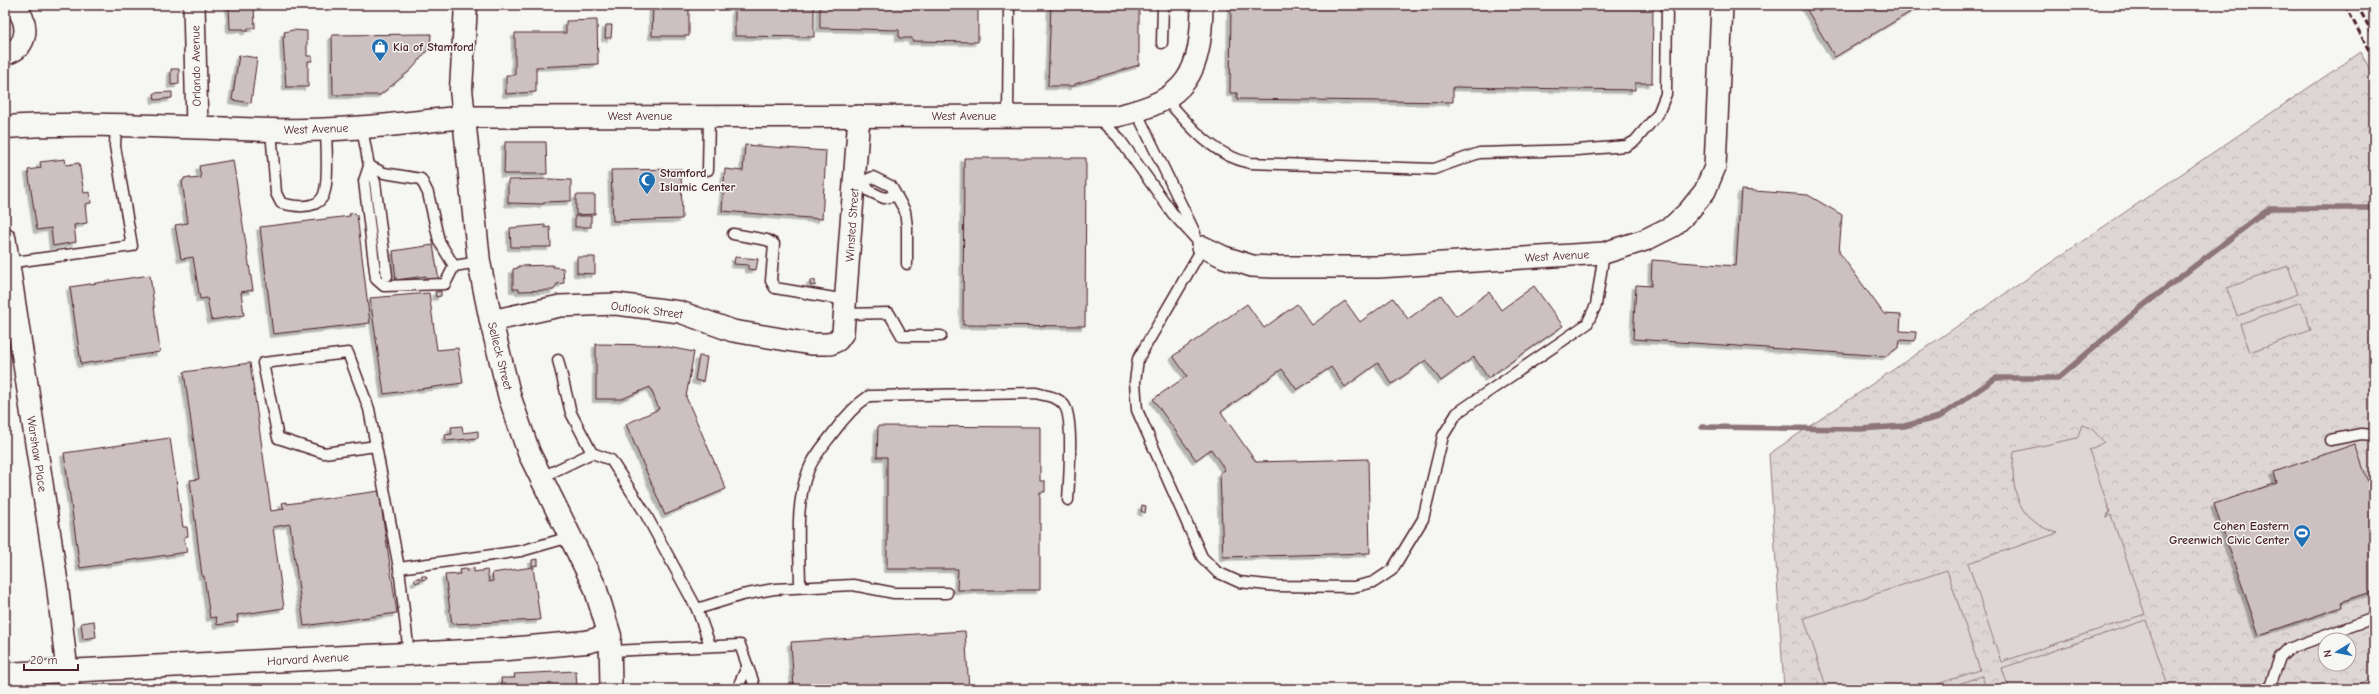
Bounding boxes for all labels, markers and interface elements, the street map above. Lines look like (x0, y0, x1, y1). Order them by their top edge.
street label: Orlando Avenue (188, 25, 204, 107)
shop icon: Kia of Stamford (370, 37, 390, 62)
place label: Kia of Stamford (393, 40, 474, 54)
street label: West Avenue (608, 109, 672, 123)
street label: West Avenue (932, 109, 996, 123)
street label: West Avenue (283, 121, 349, 137)
place label: Stamford Islamic Center (660, 166, 735, 194)
mosque icon: Stamford Islamic Center (637, 170, 657, 195)
street label: Winsted Street (842, 187, 862, 263)
street label: West Avenue (1524, 247, 1590, 265)
street label: Outlook Street (610, 299, 684, 321)
street label: Selleck Street (485, 321, 515, 392)
street label: Warshaw Place (24, 415, 50, 493)
place label: Cohen Eastern Greenwich Civic Center (2169, 519, 2289, 547)
sports icon: Cohen Eastern Greenwich Civic Center (2292, 523, 2312, 548)
north arrow (2317, 632, 2357, 672)
scale bar (24, 646, 78, 672)
text: N (2321, 649, 2335, 658)
street label: Harvard Avenue (267, 650, 349, 668)
text: 20 m (30, 653, 58, 667)

